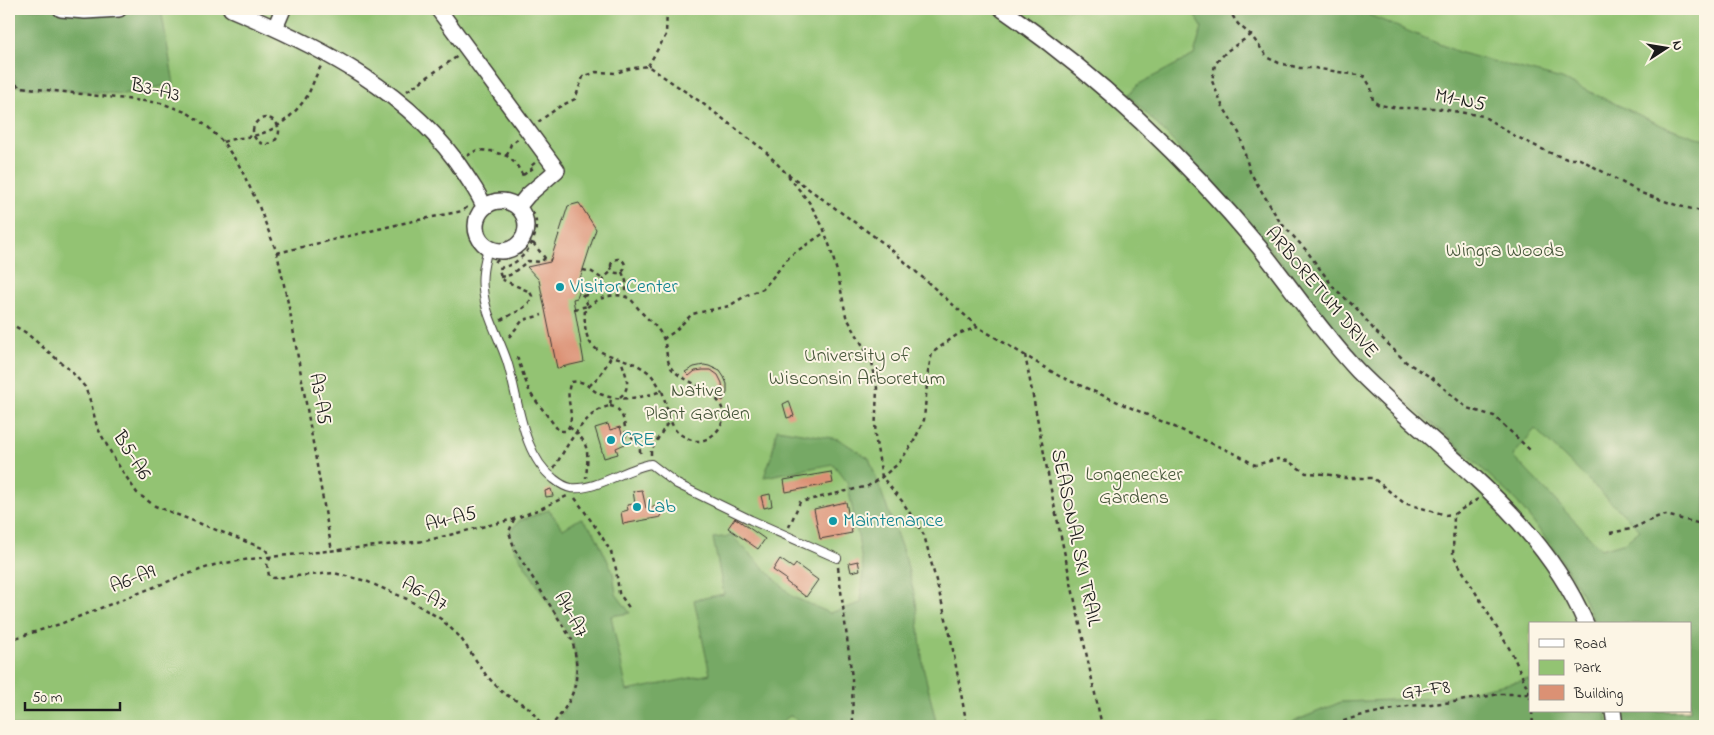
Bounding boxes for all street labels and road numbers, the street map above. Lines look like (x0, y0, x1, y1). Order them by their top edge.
street label: B3-A3 (126, 71, 183, 111)
street label: M1-N5 (1432, 82, 1488, 120)
street label: ARBORETUM DRIVE (1257, 221, 1385, 365)
street label: A3-A5 (300, 371, 338, 427)
street label: B5-A6 (104, 425, 158, 487)
street label: SEASONAL SKI TRAIL (1042, 447, 1108, 630)
street label: A4-A5 (422, 500, 480, 540)
street label: A6-A9 (106, 558, 160, 602)
street label: A6-A7 (395, 570, 453, 620)
street label: A4-A7 (546, 587, 594, 643)
street label: G7-F8 (1400, 674, 1452, 708)

